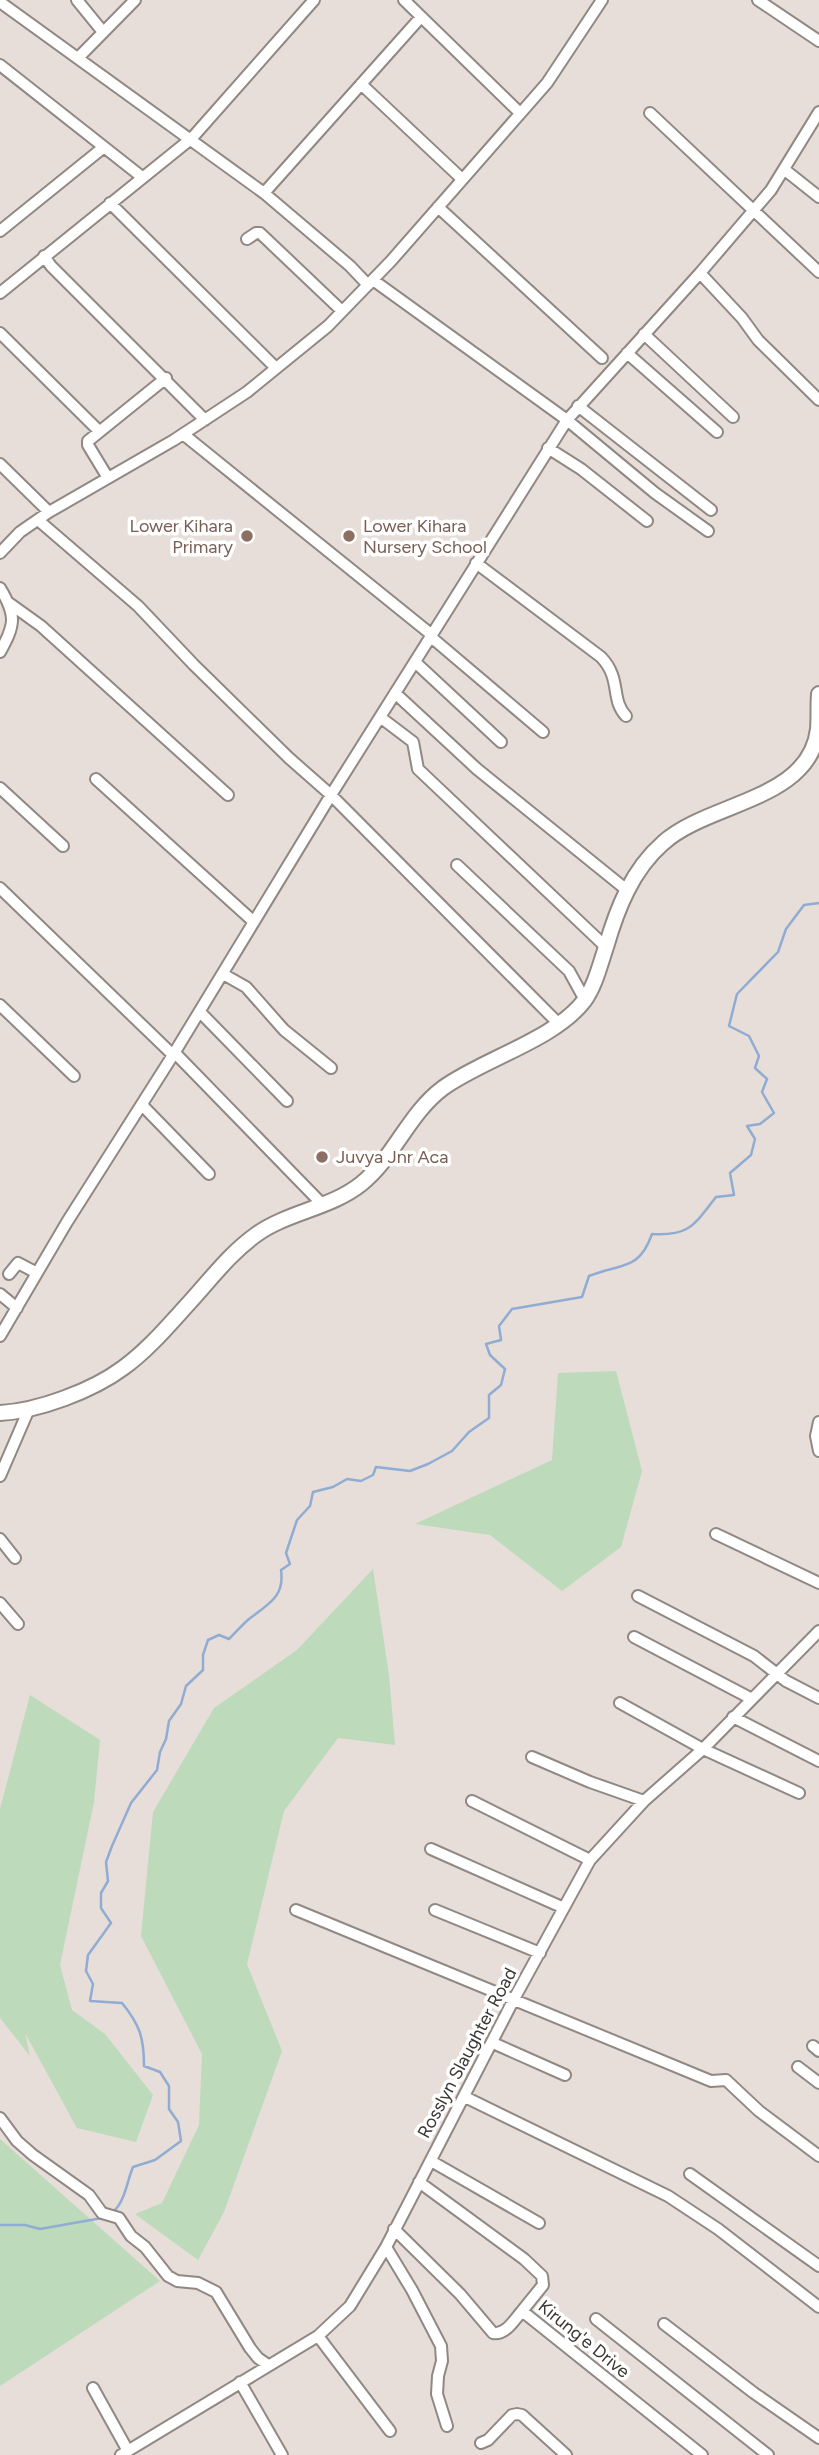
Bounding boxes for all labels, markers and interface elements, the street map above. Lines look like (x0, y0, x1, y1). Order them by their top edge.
place label: Lower Kihara Primary (130, 515, 234, 558)
place label: Lower Kihara Nursery School (363, 515, 487, 558)
marker: Lower Kihara Primary (239, 528, 255, 544)
marker: Lower Kihara Nursery School (341, 528, 357, 544)
place label: Juvya Jnr Aca (336, 1146, 448, 1168)
marker: Juvya Jnr Aca (314, 1149, 330, 1165)
street label: Rosslyn Slaughter Road (413, 1964, 521, 2142)
street label: Kirung'e Drive (534, 2295, 634, 2383)

